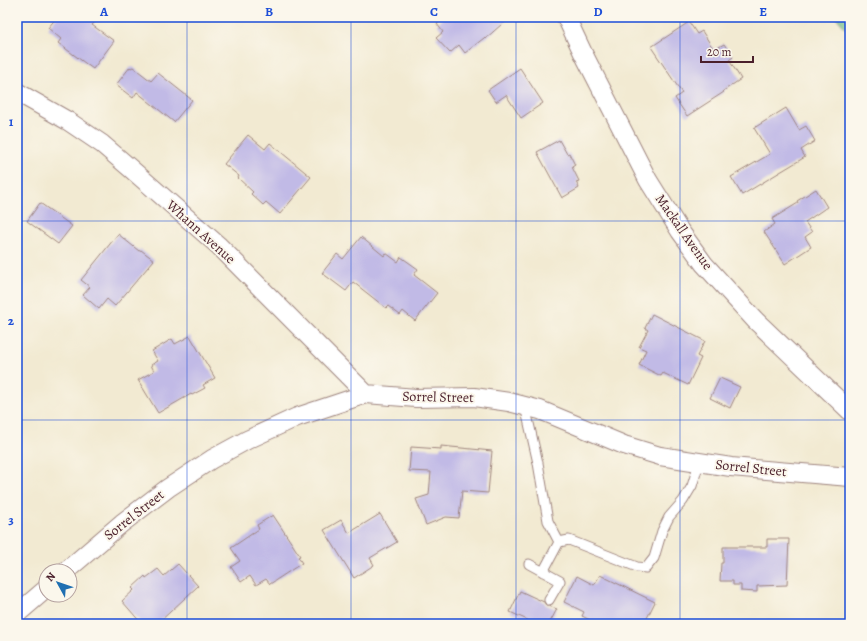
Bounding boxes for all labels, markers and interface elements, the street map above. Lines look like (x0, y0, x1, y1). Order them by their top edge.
text: A (99, 3, 109, 20)
text: B (265, 3, 273, 20)
text: C (430, 3, 438, 20)
text: D (593, 3, 603, 20)
text: E (759, 3, 767, 20)
scale bar (701, 38, 753, 64)
text: 20 m (707, 44, 731, 60)
text: 1 (9, 113, 14, 130)
street label: Mackall Avenue (651, 190, 717, 274)
street label: Whann Avenue (162, 195, 240, 268)
text: 2 (8, 312, 15, 329)
street label: Sorrel Street (402, 387, 474, 407)
street label: Sorrel Street (714, 455, 788, 481)
street label: Sorrel Street (100, 485, 168, 545)
text: 3 (8, 511, 14, 528)
north arrow (38, 563, 78, 603)
text: N (42, 569, 59, 585)

